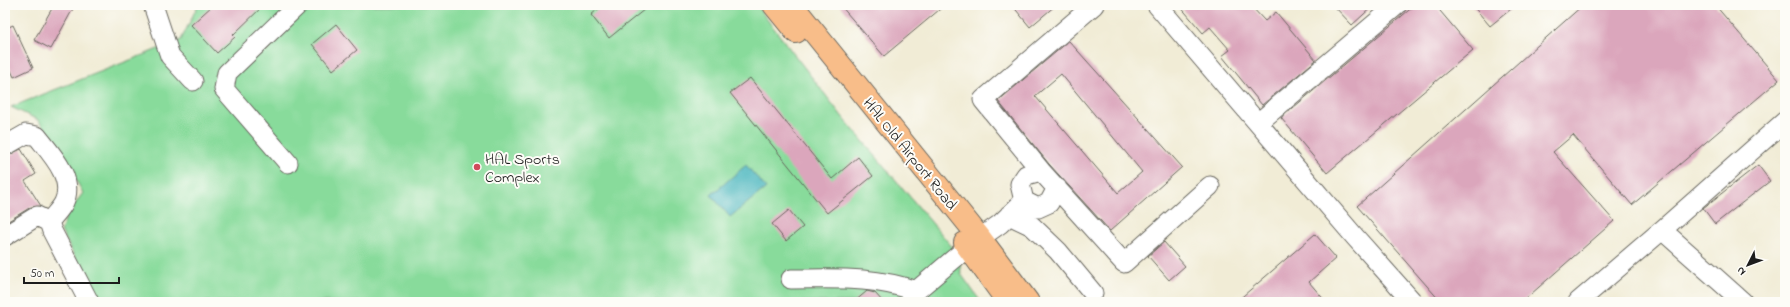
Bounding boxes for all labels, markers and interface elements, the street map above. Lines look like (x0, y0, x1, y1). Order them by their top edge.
street label: HAL Old Airport Road (856, 93, 963, 216)
place label: HAL Sports Complex (485, 148, 560, 190)
marker: HAL Sports Complex (472, 162, 482, 172)
north arrow (1728, 245, 1768, 285)
scale bar (24, 259, 119, 285)
text: N (1733, 263, 1750, 279)
text: 50 m (30, 265, 54, 283)

